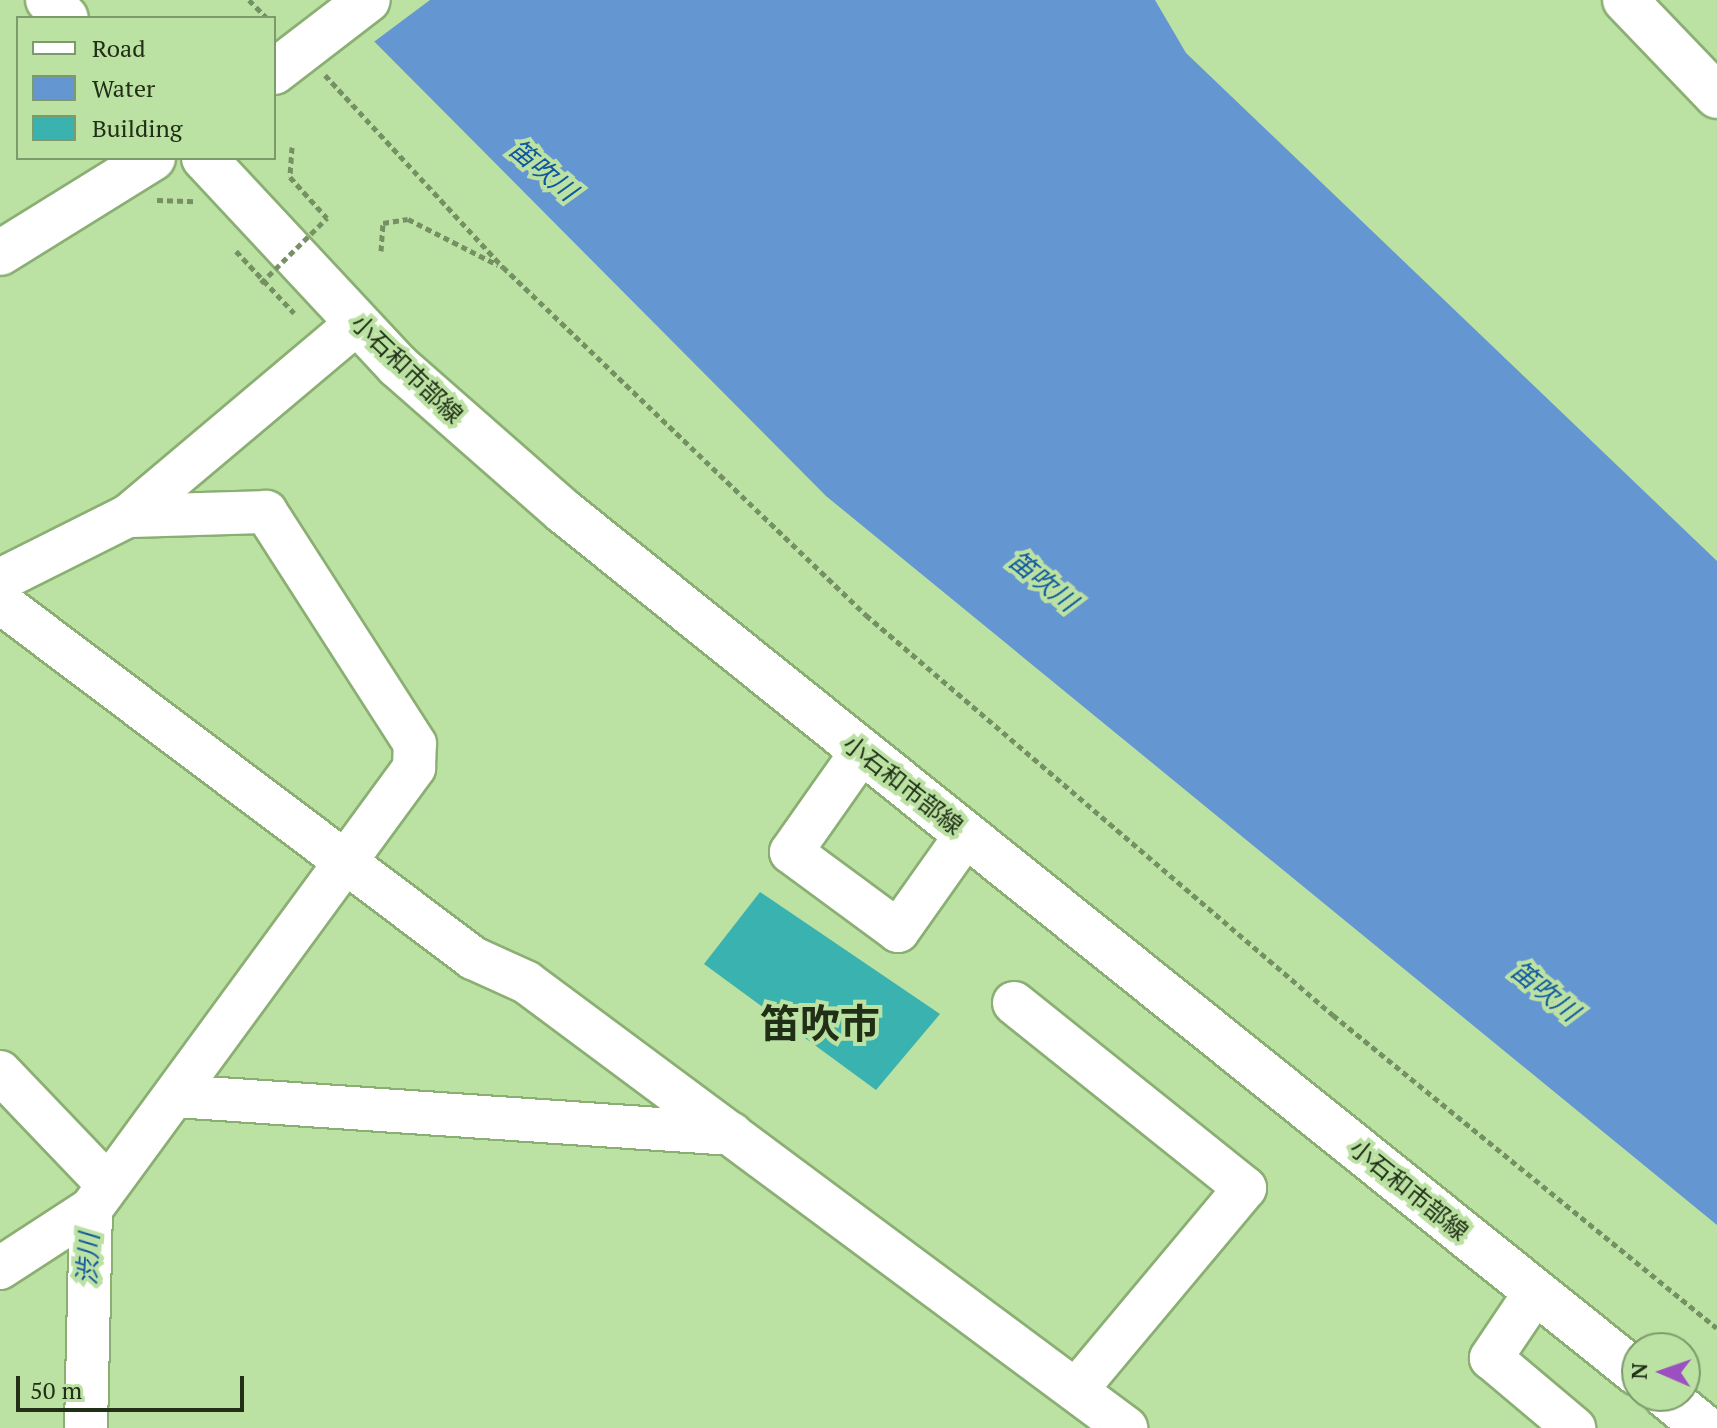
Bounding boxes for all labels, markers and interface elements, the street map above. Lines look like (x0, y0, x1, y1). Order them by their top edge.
legend (16, 16, 276, 160)
text: Road (92, 32, 146, 64)
text: Water (92, 72, 155, 104)
text: Building (92, 112, 182, 144)
water label: 笛吹川 (503, 133, 583, 207)
street label: 小石和市部線 (345, 309, 469, 429)
water label: 笛吹川 (1003, 544, 1083, 618)
street label: 小石和市部線 (837, 729, 969, 841)
water label: 笛吹川 (1505, 954, 1585, 1028)
district label: 笛吹市 (760, 999, 880, 1047)
street label: 小石和市部線 (1344, 1133, 1474, 1247)
water label: 渋川 (71, 1232, 105, 1286)
north arrow (1621, 1332, 1701, 1412)
scale bar (20, 1360, 248, 1410)
text: N (1624, 1362, 1653, 1380)
text: 50 m (30, 1374, 82, 1406)

